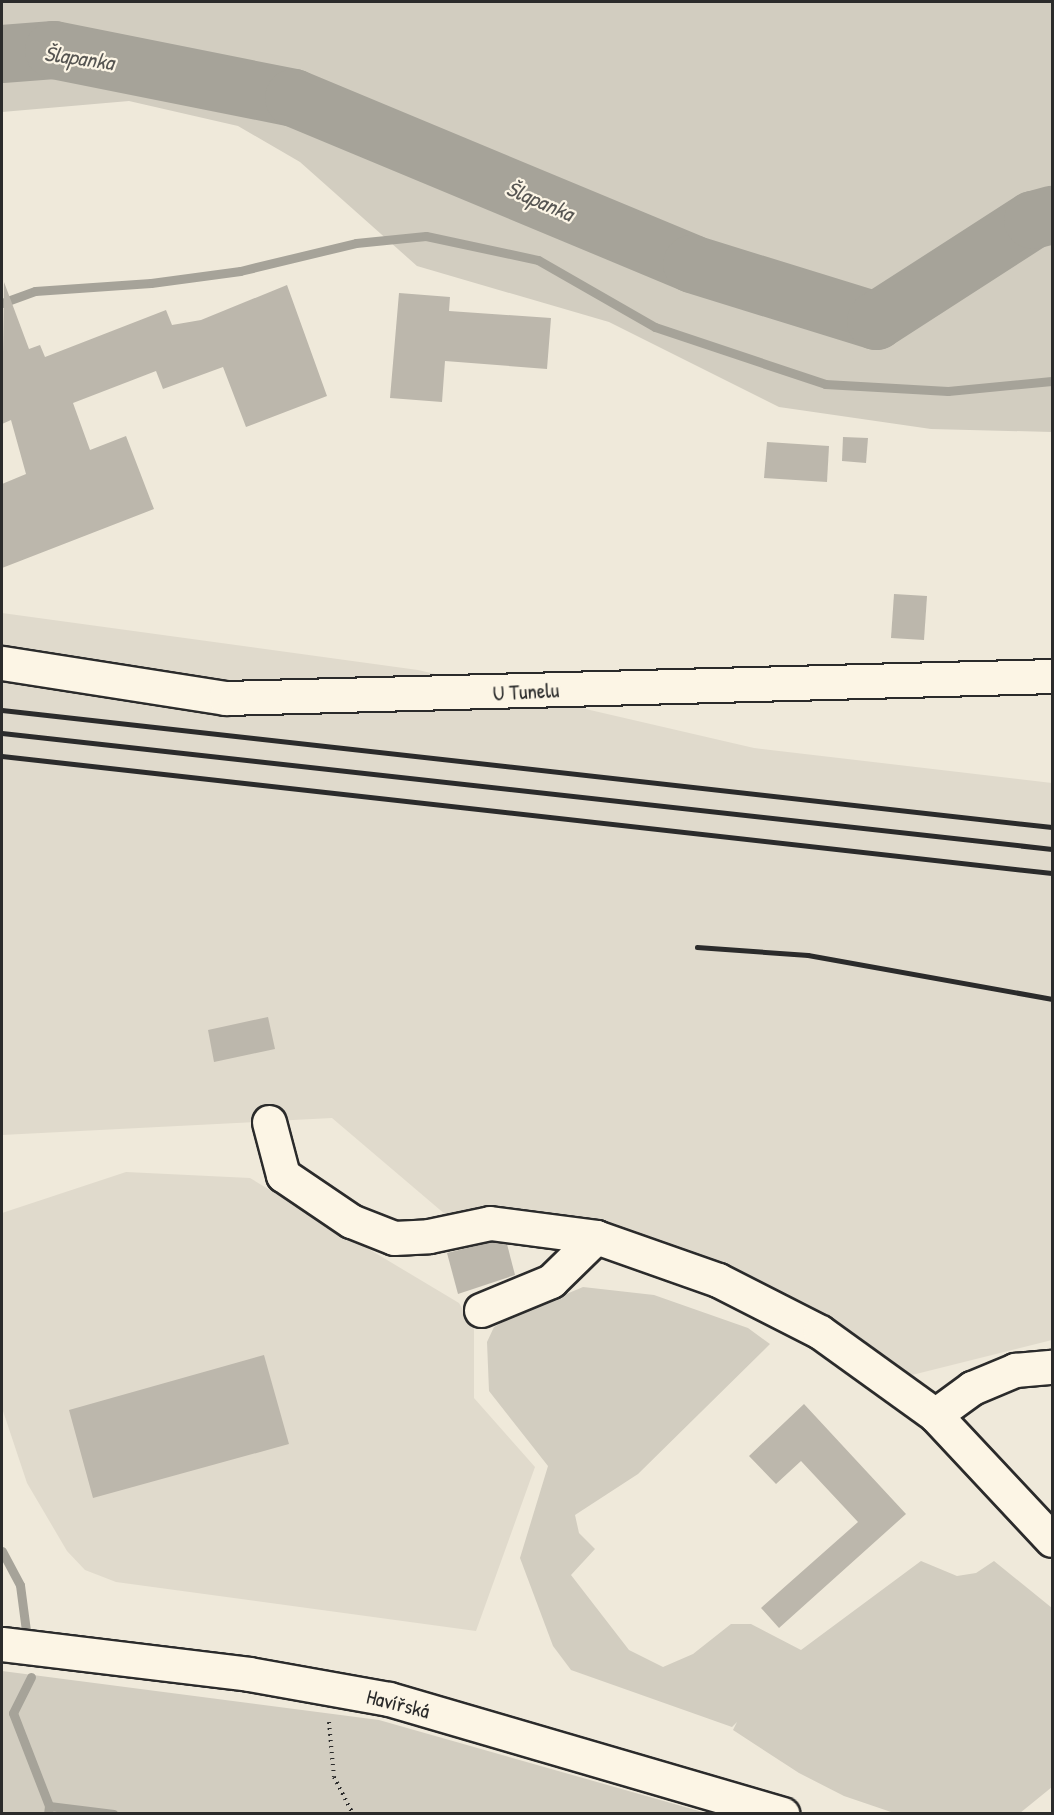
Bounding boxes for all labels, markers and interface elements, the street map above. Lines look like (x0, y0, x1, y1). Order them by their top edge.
water label: Šlapanka (42, 40, 116, 76)
water label: Šlapanka (502, 175, 578, 227)
street label: U Tunelu (492, 678, 560, 706)
street label: Havířská (364, 1684, 432, 1724)

